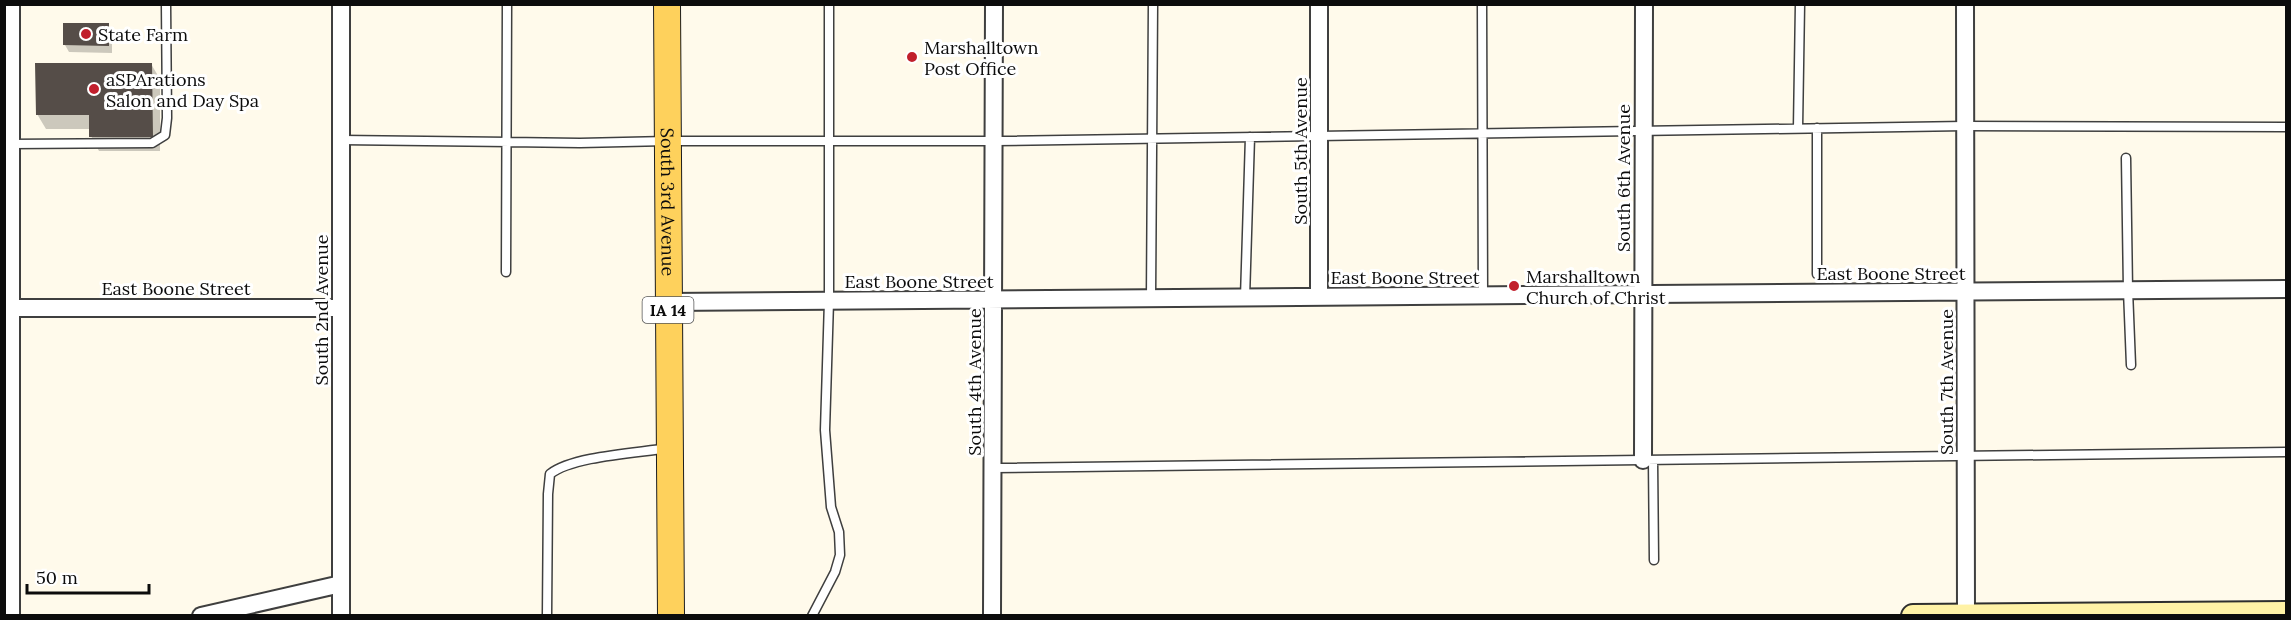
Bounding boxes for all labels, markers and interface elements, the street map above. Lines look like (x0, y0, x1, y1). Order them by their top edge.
place label: State Farm (98, 23, 188, 46)
marker: State Farm (79, 27, 93, 41)
place label: Marshalltown Post Office (924, 36, 1039, 80)
marker: Marshalltown Post Office (905, 50, 919, 64)
place label: aSPArations Salon and Day Spa (106, 68, 259, 112)
street label: South 5th Avenue (1289, 77, 1312, 225)
marker: aSPArations Salon and Day Spa (87, 82, 101, 96)
street label: South 6th Avenue (1612, 104, 1635, 252)
street label: South 3rd Avenue (656, 128, 680, 276)
street label: South 2nd Avenue (310, 234, 333, 386)
street label: East Boone Street (1816, 262, 1966, 285)
place label: Marshalltown Church of Christ (1526, 265, 1666, 309)
street label: East Boone Street (1330, 266, 1480, 289)
street label: East Boone Street (844, 270, 994, 293)
street label: East Boone Street (101, 277, 251, 300)
marker: Marshalltown Church of Christ (1507, 279, 1521, 293)
road number: IA 14 (642, 297, 694, 323)
street label: South 4th Avenue (963, 308, 986, 456)
street label: South 7th Avenue (1935, 309, 1958, 455)
scale bar (27, 557, 148, 595)
text: 50 m (36, 566, 78, 589)

